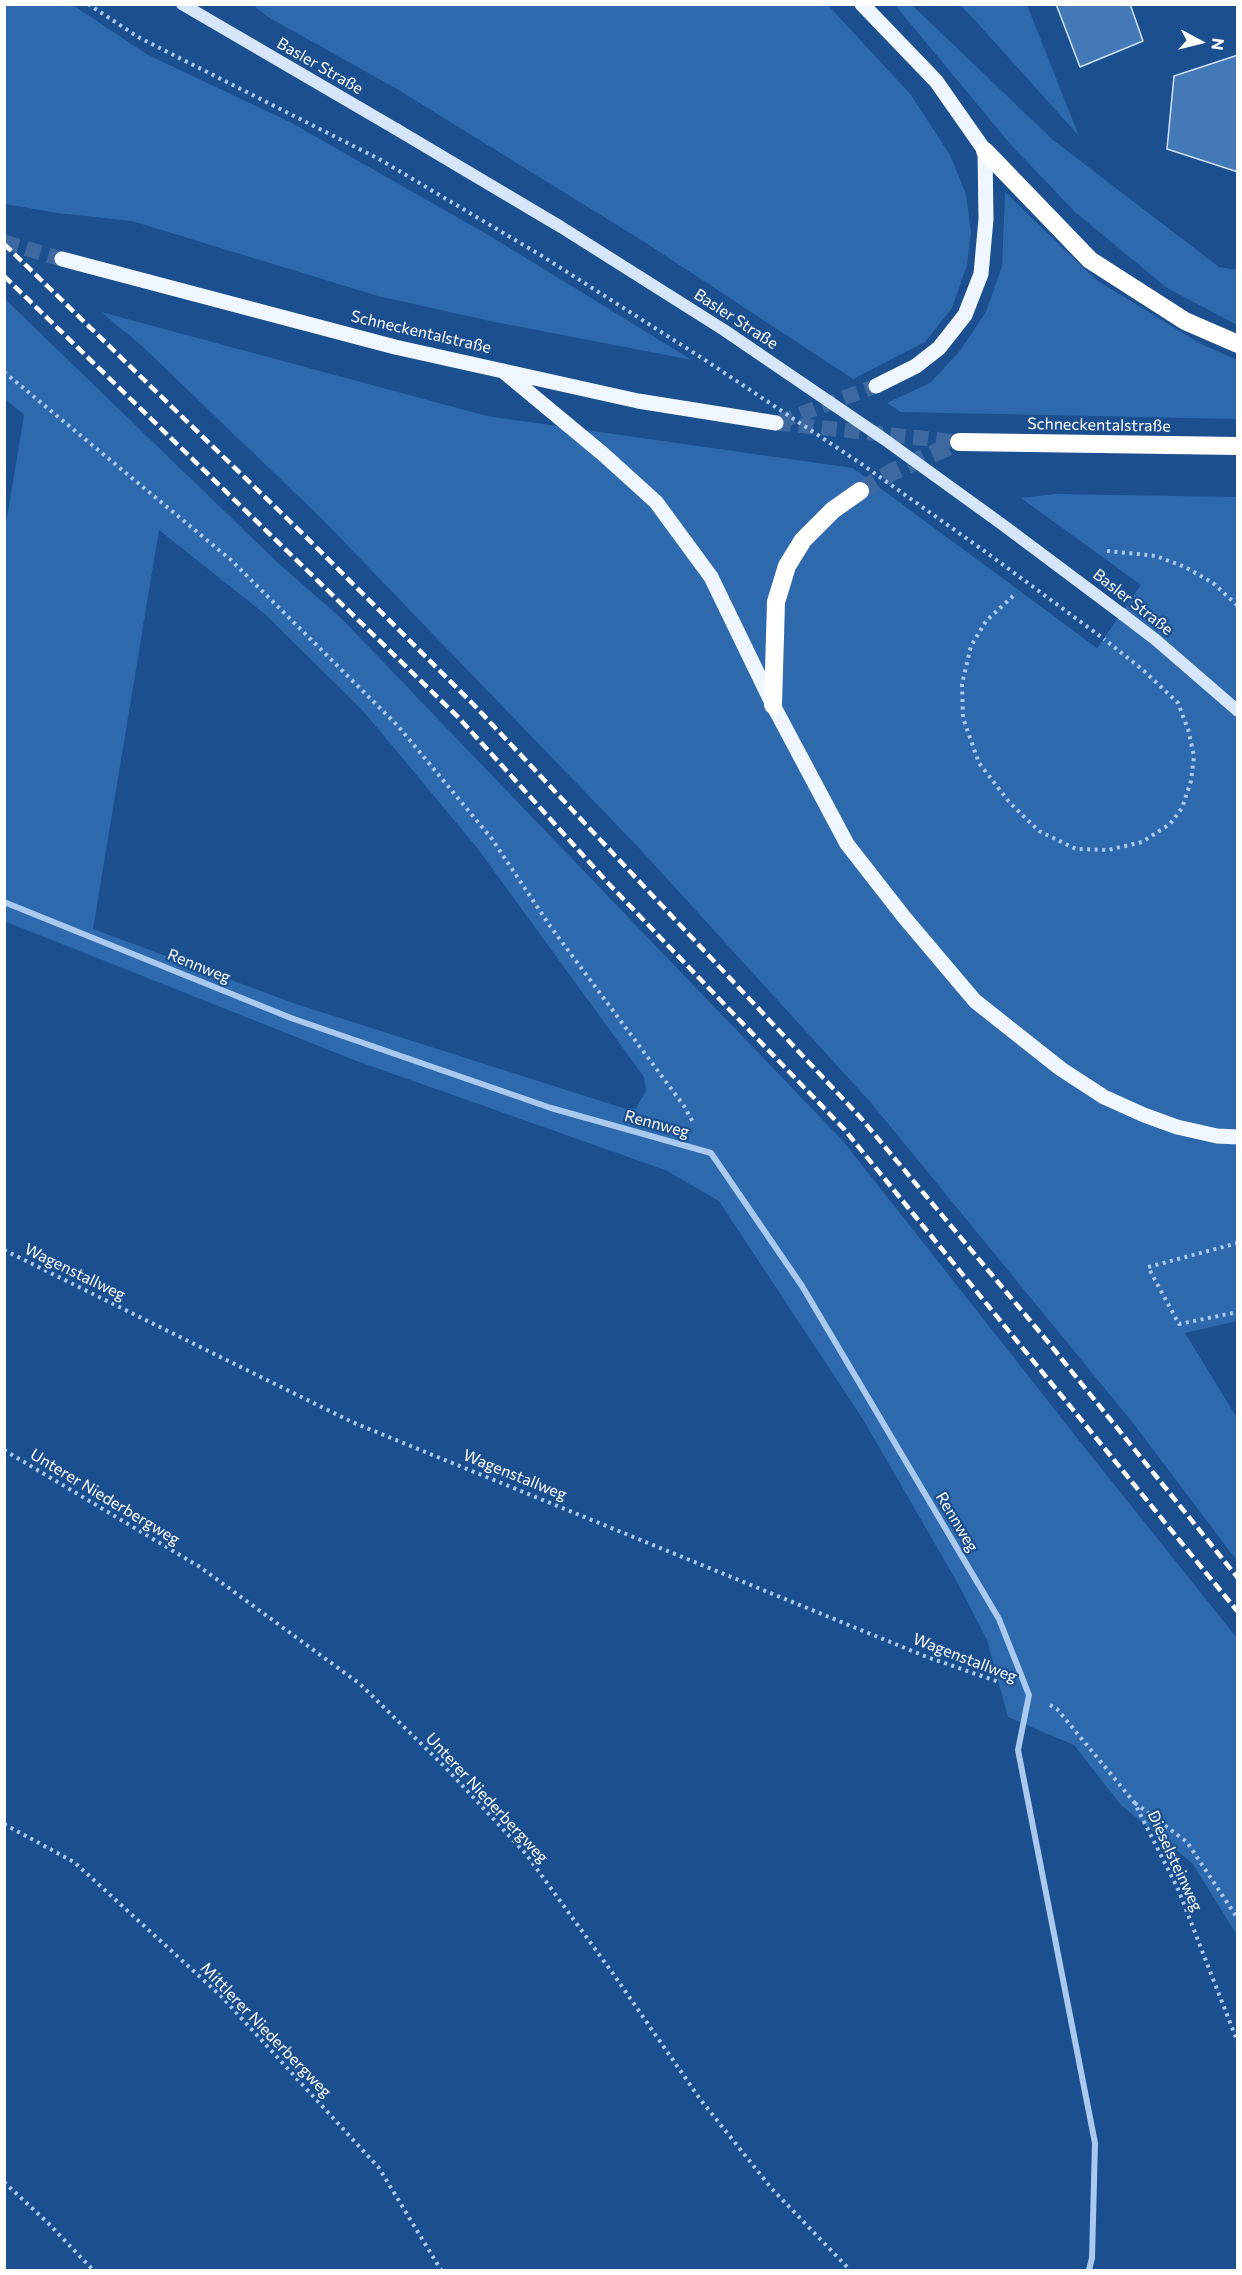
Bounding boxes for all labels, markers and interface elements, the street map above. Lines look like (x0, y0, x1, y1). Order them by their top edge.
north arrow (1170, 12, 1230, 72)
street label: Basler Straße (273, 34, 367, 98)
text: N (1208, 37, 1229, 51)
street label: Basler Straße (690, 285, 782, 353)
street label: Schneckentalstraße (349, 307, 493, 357)
street label: Schneckentalstraße (1027, 414, 1171, 436)
street label: Basler Straße (1089, 565, 1177, 639)
street label: Rennweg (165, 945, 233, 987)
street label: Rennweg (622, 1106, 692, 1142)
street label: Wagenstallweg (21, 1239, 129, 1305)
street label: Unterer Niederbergweg (27, 1445, 183, 1549)
street label: Wagenstallweg (460, 1446, 570, 1504)
street label: Rennweg (932, 1489, 982, 1555)
street label: Wagenstallweg (910, 1629, 1020, 1687)
street label: Unterer Niederbergweg (422, 1729, 552, 1867)
street label: Dieselsteinweg (1143, 1808, 1207, 1914)
street label: Mittlerer Niederbergweg (196, 1958, 336, 2102)

